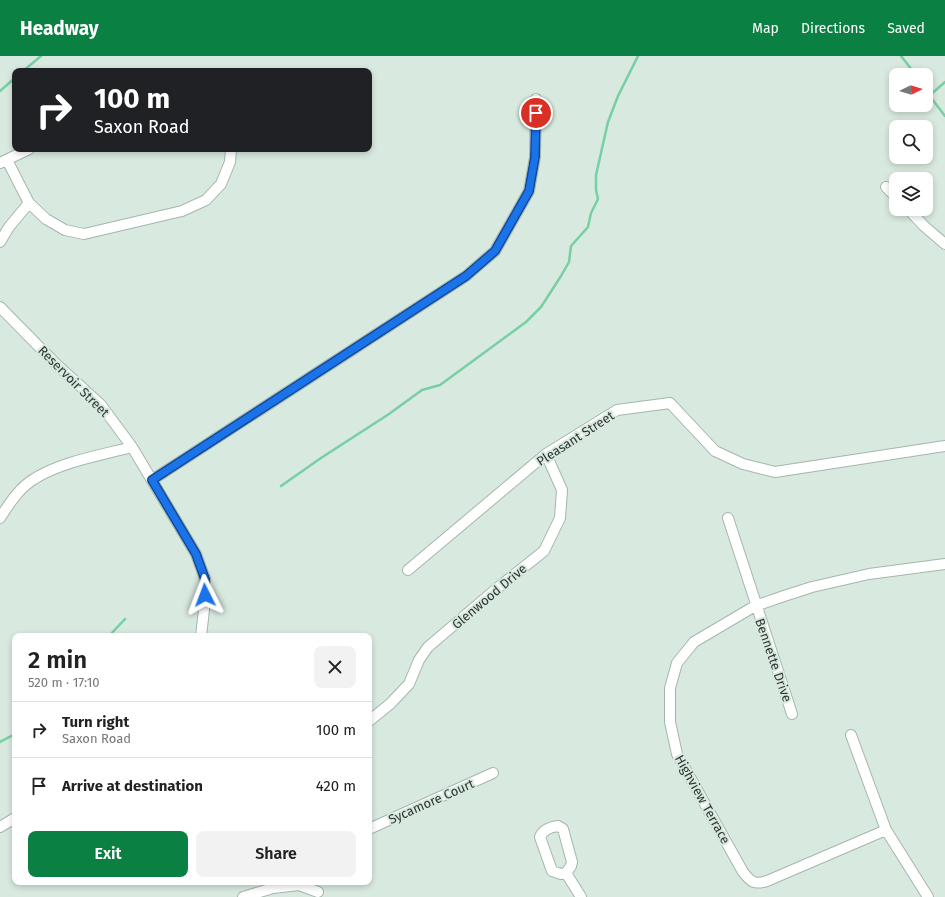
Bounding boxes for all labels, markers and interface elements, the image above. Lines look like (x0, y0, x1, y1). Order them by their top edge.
text: Headway (20, 17, 99, 40)
text: Map (752, 20, 779, 37)
text: Directions (801, 20, 865, 37)
text: Saved (887, 20, 925, 37)
north arrow (889, 68, 933, 112)
map controls (889, 68, 933, 216)
text: 100 m (94, 82, 170, 115)
icon: right (28, 84, 80, 136)
pin (519, 96, 553, 130)
icon: arrive (525, 102, 547, 124)
text: Saxon Road (94, 116, 190, 138)
button: search (889, 120, 933, 164)
button: layers (889, 172, 933, 216)
street label: Reservoir Street (35, 343, 112, 420)
street label: Pleasant Street (534, 408, 617, 469)
street label: Glenwood Drive (449, 561, 530, 632)
position arrow (184, 574, 226, 616)
street label: Bennette Drive (752, 616, 795, 704)
text: 2 min (28, 646, 87, 674)
button: close (314, 646, 356, 688)
text: 520 m · 17:10 (28, 675, 100, 690)
text: Turn right (62, 713, 129, 731)
icon: right (28, 719, 50, 741)
text: 100 m (316, 721, 356, 739)
text: Saxon Road (62, 731, 131, 746)
street label: Highview Terrace (672, 752, 733, 846)
icon: arrive (28, 775, 50, 797)
street label: Sycamore Court (386, 776, 477, 827)
text: Arrive at destination (62, 777, 203, 795)
text: 420 m (316, 777, 356, 795)
button: Exit (28, 831, 188, 877)
button: Share (196, 831, 356, 877)

